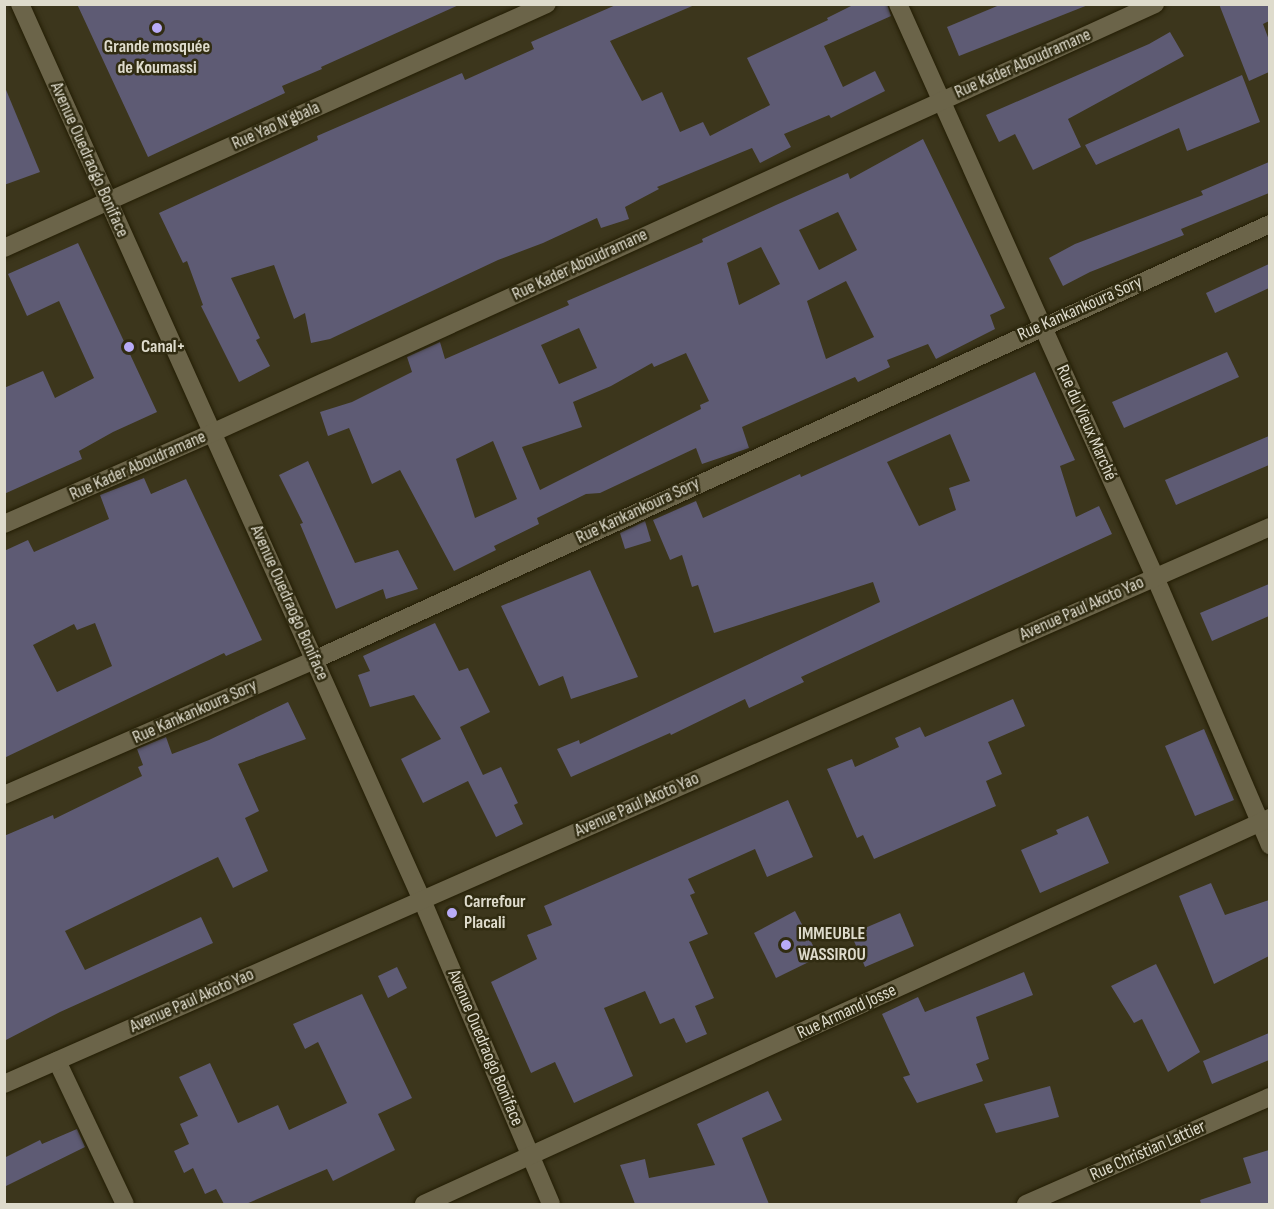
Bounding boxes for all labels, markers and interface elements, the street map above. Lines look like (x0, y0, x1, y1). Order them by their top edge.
marker: Grande mosquée de Koumassi (150, 21, 164, 35)
street label: Rue Kader Aboudramane (952, 24, 1094, 104)
place label: Grande mosquée de Koumassi (104, 37, 210, 80)
street label: Avenue Ouedraogo Boniface (45, 79, 133, 241)
street label: Rue Yao N'gbala (229, 97, 323, 155)
street label: Rue Kader Aboudramane (509, 224, 651, 306)
street label: Rue Kankankoura Sory (1014, 272, 1146, 346)
place label: Canal+ (141, 336, 185, 358)
marker: Canal+ (122, 340, 136, 354)
street label: Rue du Vieux Marché (1051, 362, 1121, 484)
street label: Rue Kader Aboudramane (67, 426, 209, 506)
street label: Rue Kankankoura Sory (573, 473, 703, 549)
street label: Avenue Ouedraogo Boniface (245, 522, 333, 684)
street label: Avenue Paul Akoto Yao (1017, 572, 1147, 646)
street label: Rue Kankankoura Sory (129, 675, 261, 749)
street label: Avenue Paul Akoto Yao (572, 768, 702, 842)
place label: Carrefour Placali (464, 892, 526, 934)
marker: Carrefour Placali (445, 906, 459, 920)
place label: IMMEUBLE WASSIROU (798, 924, 866, 966)
marker: IMMEUBLE WASSIROU (779, 938, 793, 952)
street label: Avenue Paul Akoto Yao (127, 964, 257, 1038)
street label: Avenue Ouedraogo Boniface (442, 967, 528, 1129)
street label: Rue Armand Josse (794, 980, 900, 1044)
street label: Rue Christian Lattier (1087, 1116, 1209, 1186)

